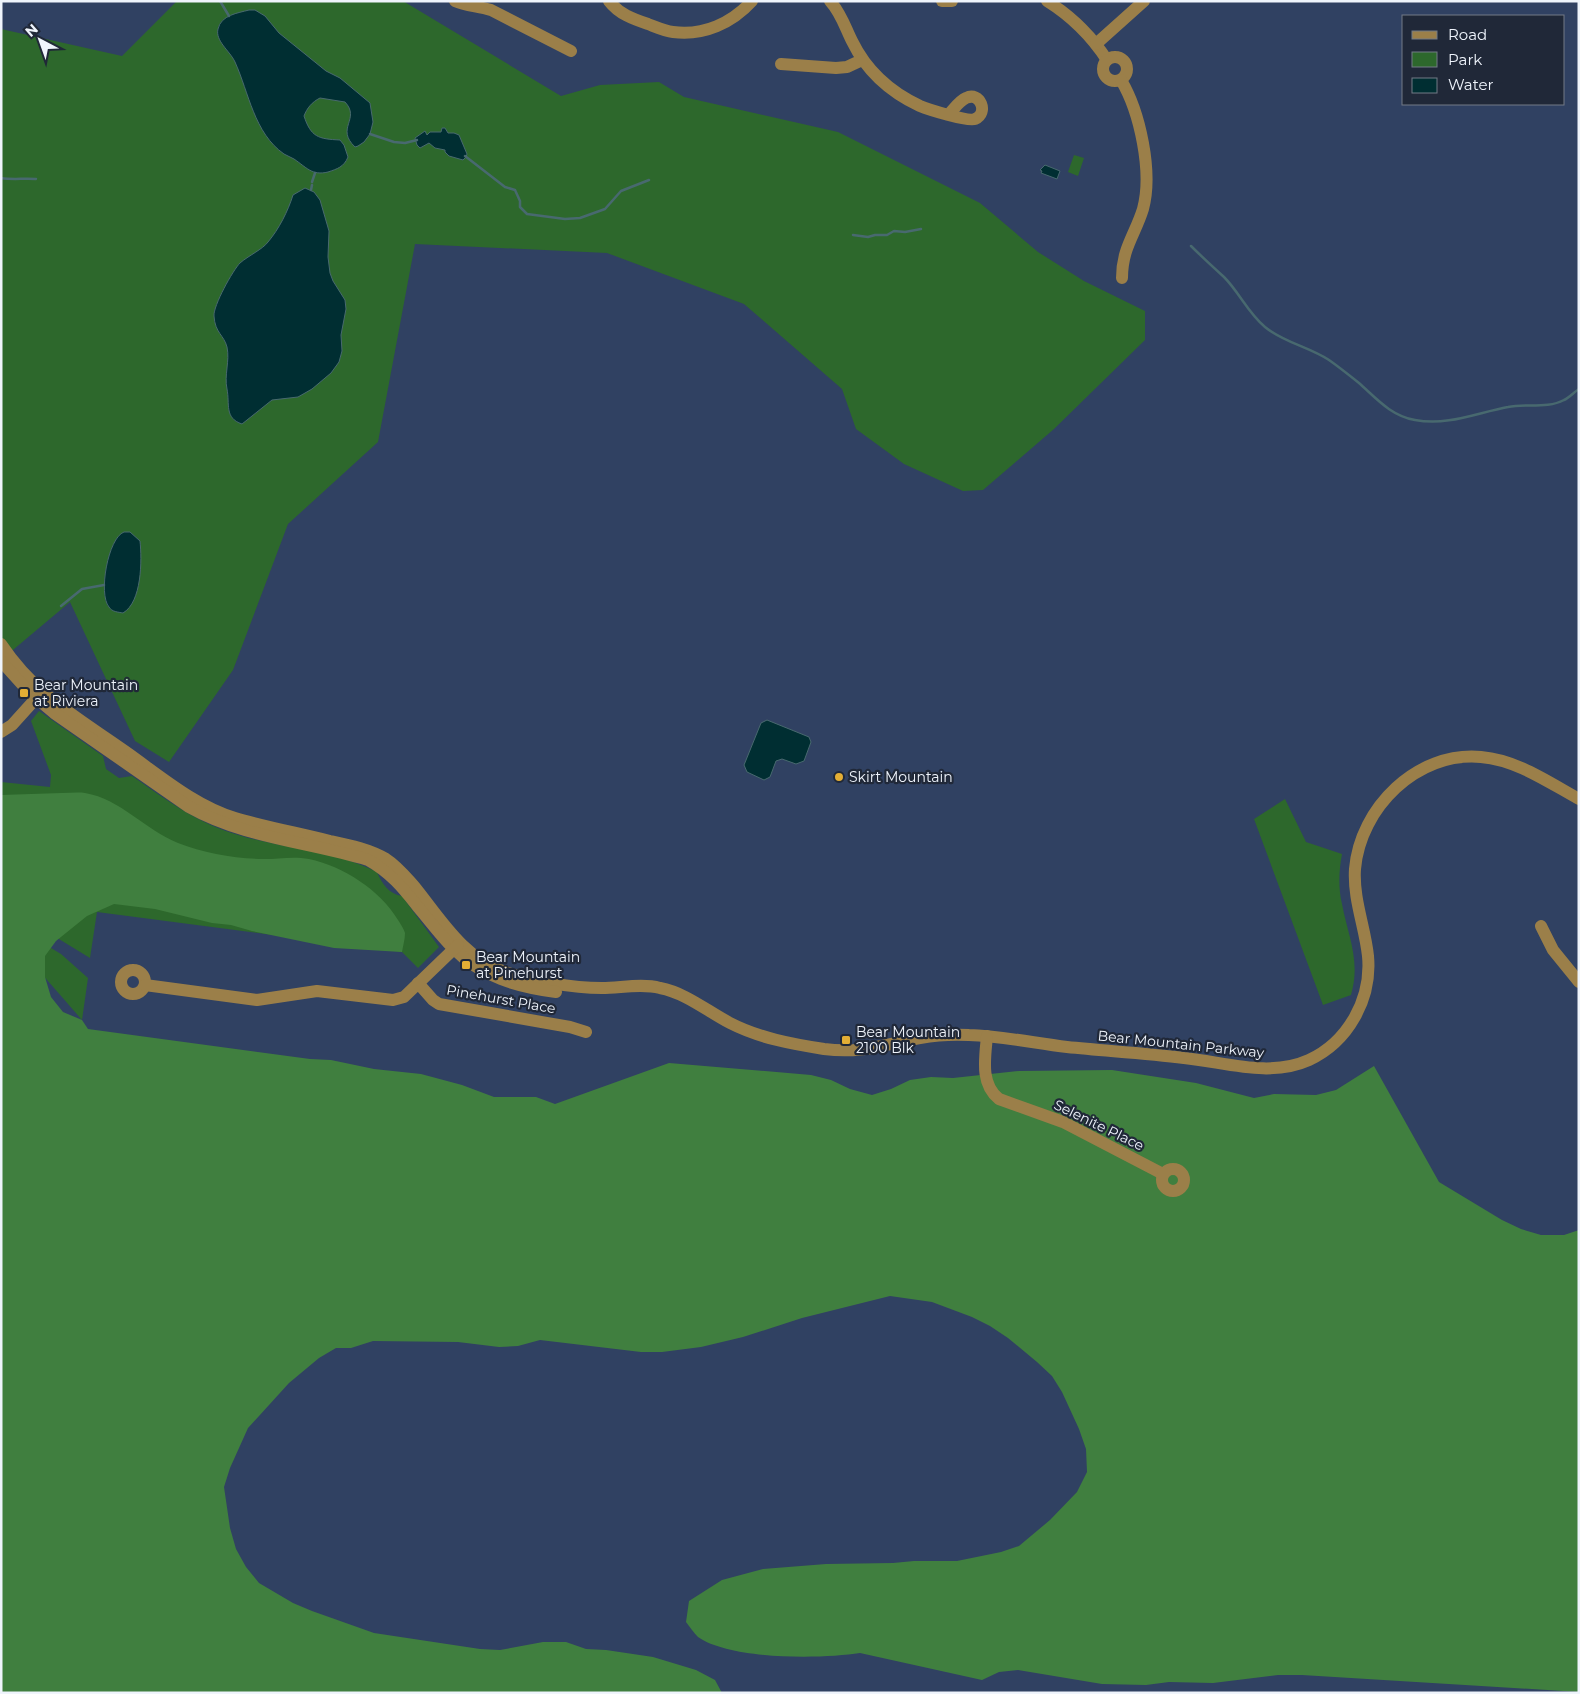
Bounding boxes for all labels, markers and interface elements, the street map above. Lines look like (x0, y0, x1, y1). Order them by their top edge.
north arrow (15, 15, 65, 65)
legend (1402, 15, 1565, 105)
text: N (21, 20, 42, 41)
text: Road (1448, 25, 1487, 44)
text: Park (1448, 50, 1482, 69)
text: Water (1448, 75, 1494, 94)
place label: Bear Mountain at Riviera (34, 676, 138, 710)
marker: Bear Mountain at Riviera (18, 687, 30, 699)
place label: Skirt Mountain (849, 768, 953, 786)
marker: Skirt Mountain (833, 771, 845, 783)
place label: Bear Mountain at Pinehurst (476, 948, 580, 982)
marker: Bear Mountain at Pinehurst (460, 959, 472, 971)
street label: Pinehurst Place (445, 981, 557, 1017)
place label: Bear Mountain 2100 Blk (856, 1023, 960, 1057)
street label: Bear Mountain Parkway (1097, 1026, 1265, 1062)
marker: Bear Mountain 2100 Blk (840, 1034, 852, 1046)
street label: Selenite Place (1051, 1095, 1147, 1155)

